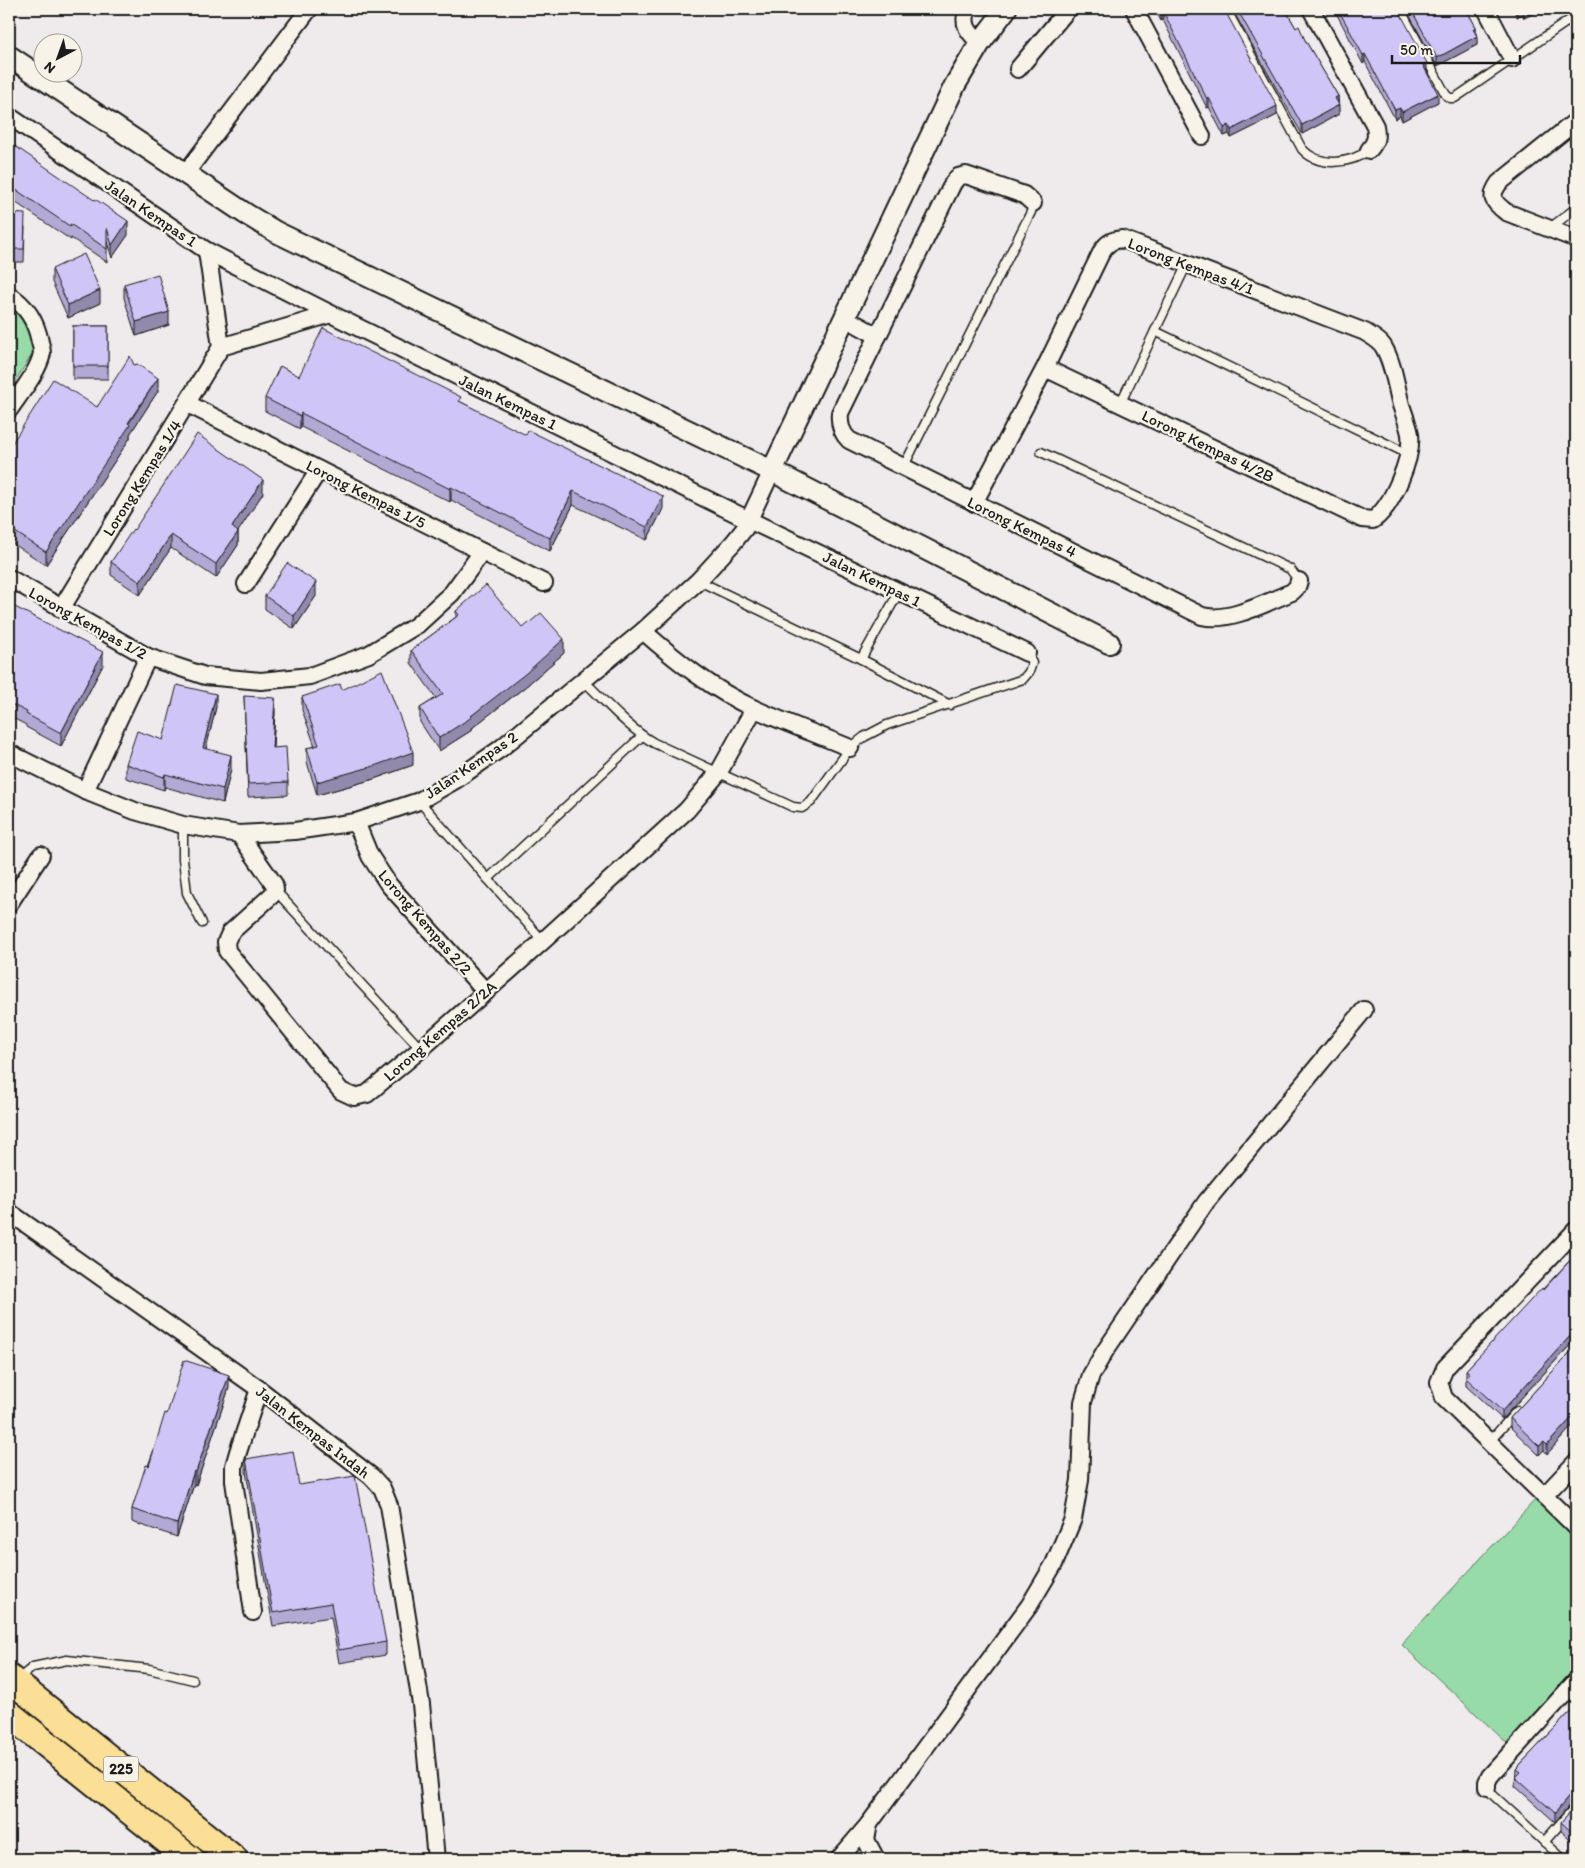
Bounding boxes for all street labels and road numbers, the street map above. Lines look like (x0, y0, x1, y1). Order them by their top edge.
street label: Jalan Kempas 1 (102, 175, 201, 251)
street label: Lorong Kempas 4/1 (1125, 233, 1257, 299)
street label: Jalan Kempas 1 (456, 370, 561, 434)
street label: Lorong Kempas 4/2B (1139, 406, 1277, 486)
street label: Lorong Kempas 1/4 (99, 416, 186, 540)
street label: Lorong Kempas 1/5 (303, 456, 429, 532)
street label: Lorong Kempas 4 (964, 492, 1080, 562)
street label: Jalan Kempas 1 (820, 547, 925, 611)
street label: Lorong Kempas 1/2 (26, 583, 151, 664)
street label: Jalan Kempas 2 (421, 727, 521, 803)
street label: Lorong Kempas 2/2 (374, 866, 476, 979)
street label: Lorong Kempas 2/2A (380, 977, 500, 1085)
street label: Jalan Kempas Indah (252, 1382, 374, 1482)
road number: 225 (104, 1756, 138, 1782)

